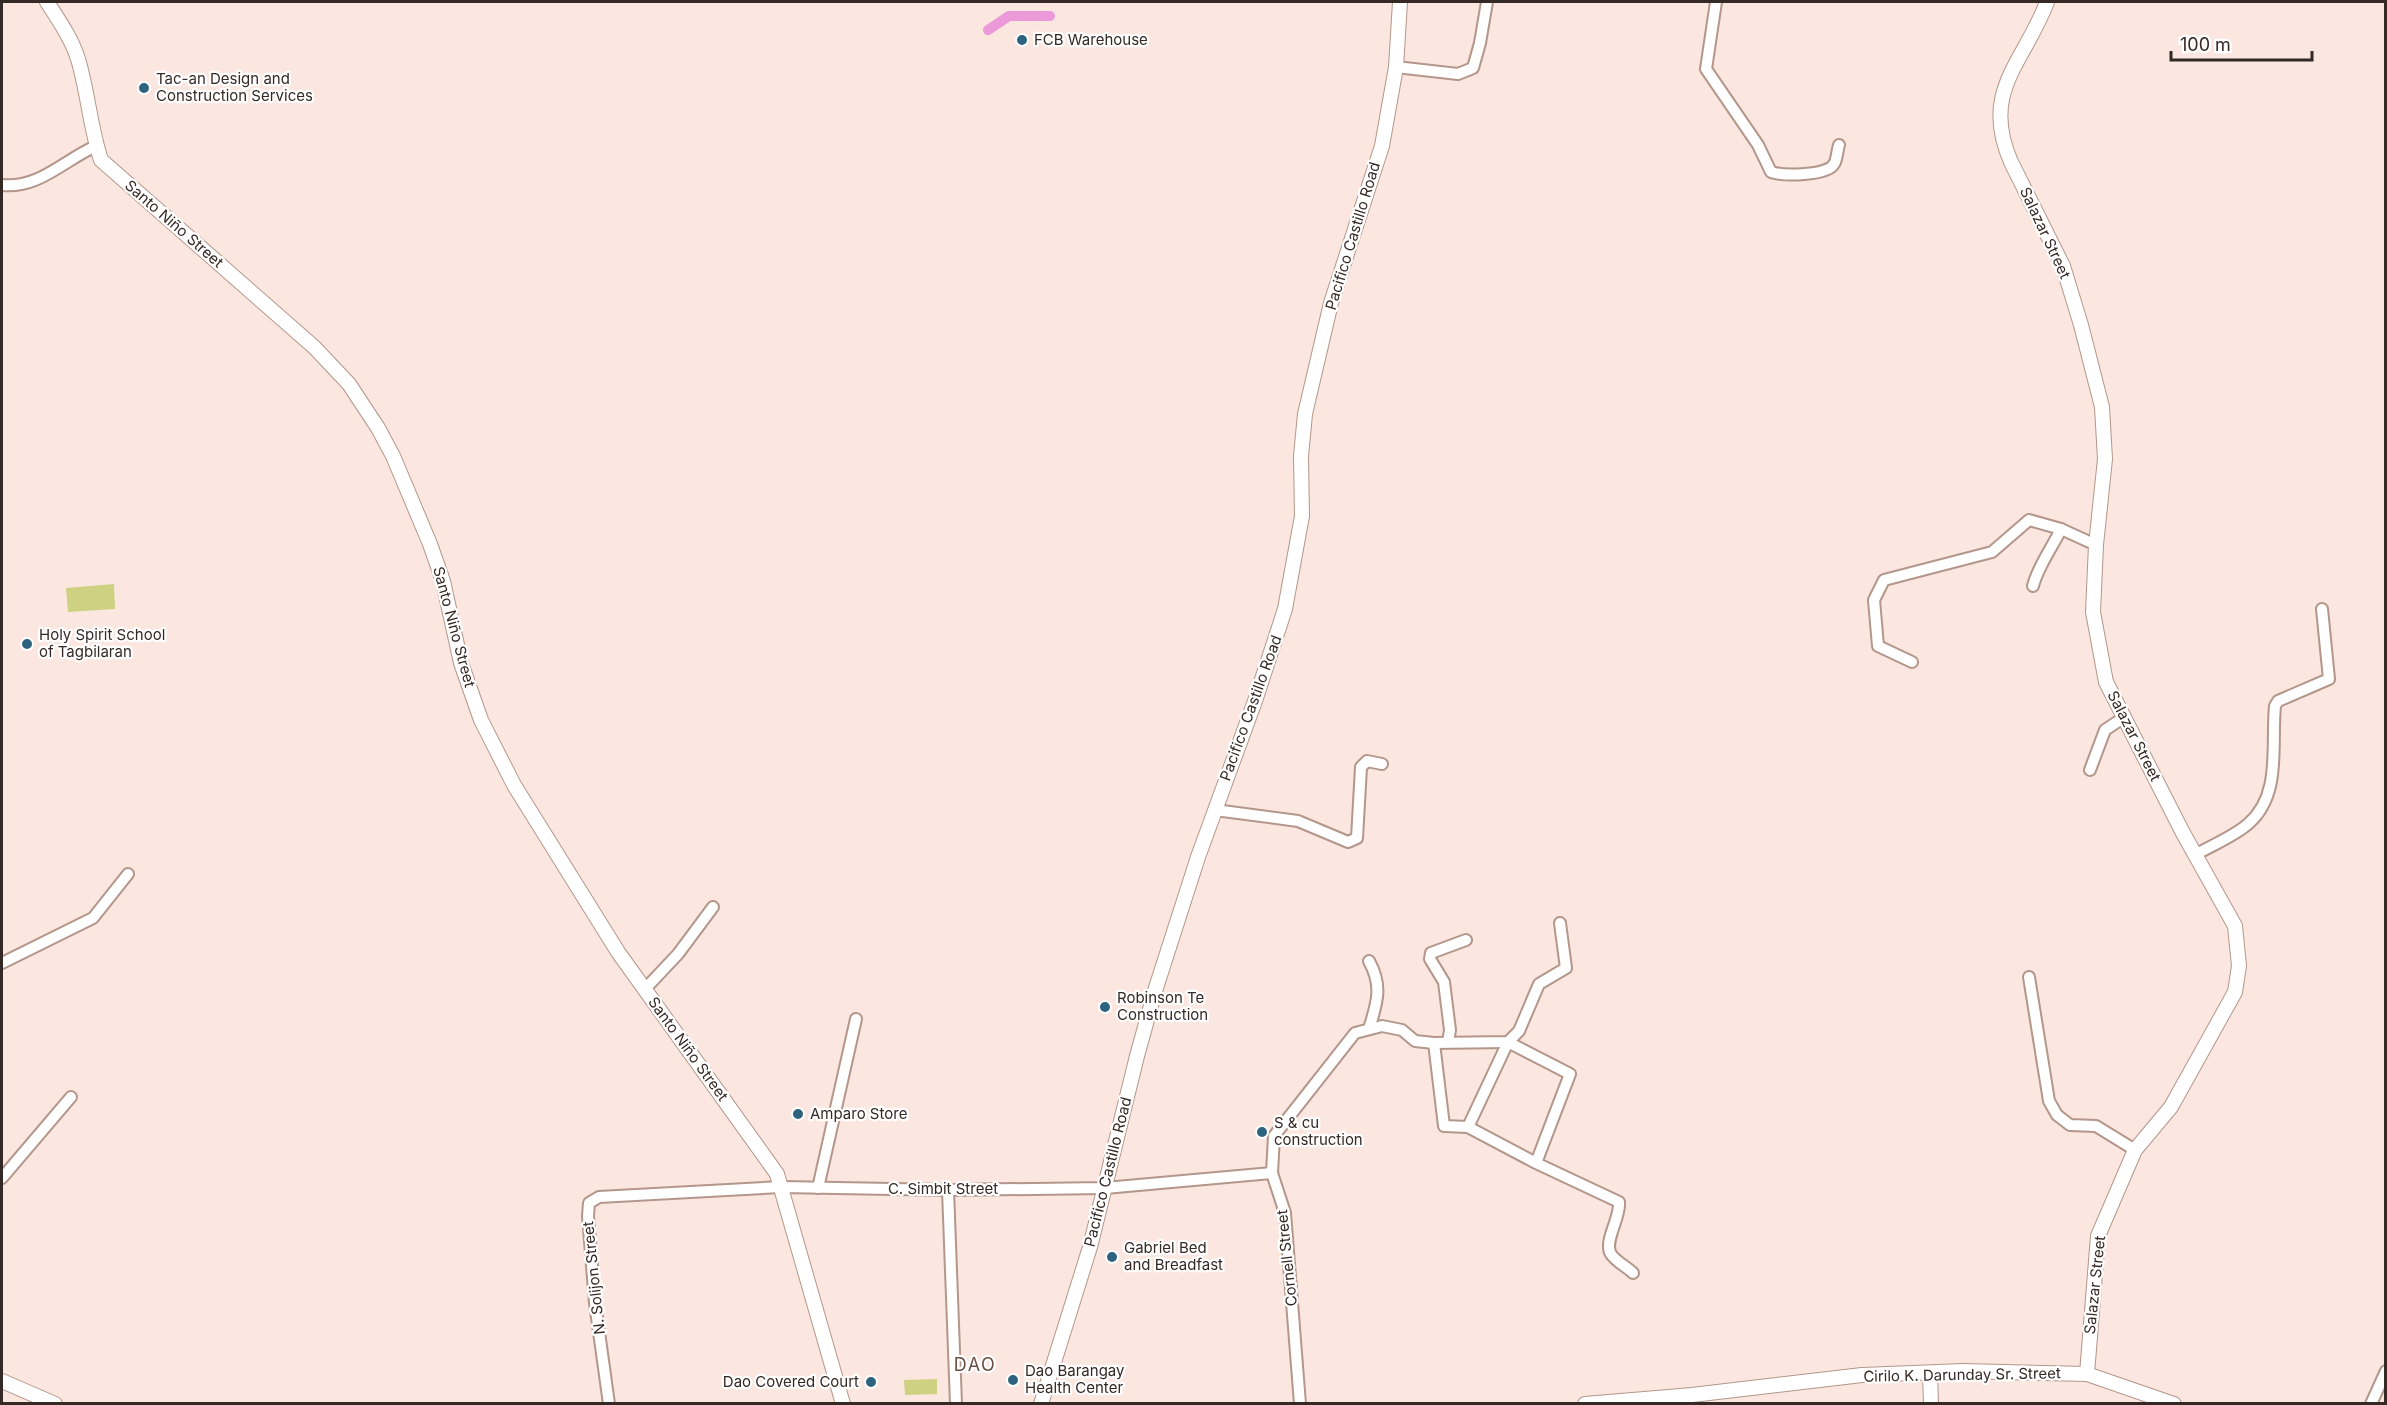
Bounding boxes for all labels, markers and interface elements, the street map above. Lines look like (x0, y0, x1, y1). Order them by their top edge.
scale bar (2171, 24, 2312, 62)
place label: FCB Warehouse (1034, 30, 1148, 49)
marker: FCB Warehouse (1015, 33, 1029, 47)
text: 100 m (2180, 34, 2231, 55)
place label: Tac-an Design and Construction Services (156, 69, 313, 105)
marker: Tac-an Design and Construction Services (137, 81, 151, 95)
street label: Pacifico Castillo Road (1321, 160, 1384, 312)
street label: Santo Niño Street (121, 176, 228, 272)
street label: Salazar Street (2016, 184, 2075, 282)
street label: Santo Niño Street (429, 564, 480, 689)
place label: Holy Spirit School of Tagbilaran (39, 625, 165, 661)
street label: Pacifico Castillo Road (1215, 632, 1286, 783)
marker: Holy Spirit School of Tagbilaran (20, 637, 34, 651)
street label: Salazar Street (2104, 687, 2165, 784)
place label: Robinson Te Construction (1117, 988, 1208, 1024)
street label: Santo Niño Street (644, 993, 733, 1105)
marker: Robinson Te Construction (1098, 1000, 1112, 1014)
street label: Pacifico Castillo Road (1080, 1095, 1135, 1249)
place label: Amparo Store (810, 1104, 907, 1123)
marker: Amparo Store (791, 1107, 805, 1121)
place label: S & cu construction (1274, 1113, 1363, 1149)
marker: S & cu construction (1255, 1125, 1269, 1139)
street label: C. Simbit Street (888, 1179, 998, 1198)
street label: Cornell Street (1272, 1209, 1301, 1307)
street label: N. Solijon Street (578, 1220, 609, 1336)
street label: Salazar Street (2080, 1235, 2109, 1335)
place label: Gabriel Bed and Breadfast (1124, 1238, 1223, 1274)
marker: Gabriel Bed and Breadfast (1105, 1250, 1119, 1264)
district label: DAO (954, 1354, 996, 1375)
place label: Dao Barangay Health Center (1025, 1361, 1125, 1397)
street label: Cirilo K. Darunday Sr. Street (1863, 1363, 2061, 1386)
place label: Dao Covered Court (723, 1372, 859, 1391)
marker: Dao Barangay Health Center (1006, 1373, 1020, 1387)
marker: Dao Covered Court (864, 1375, 878, 1389)

